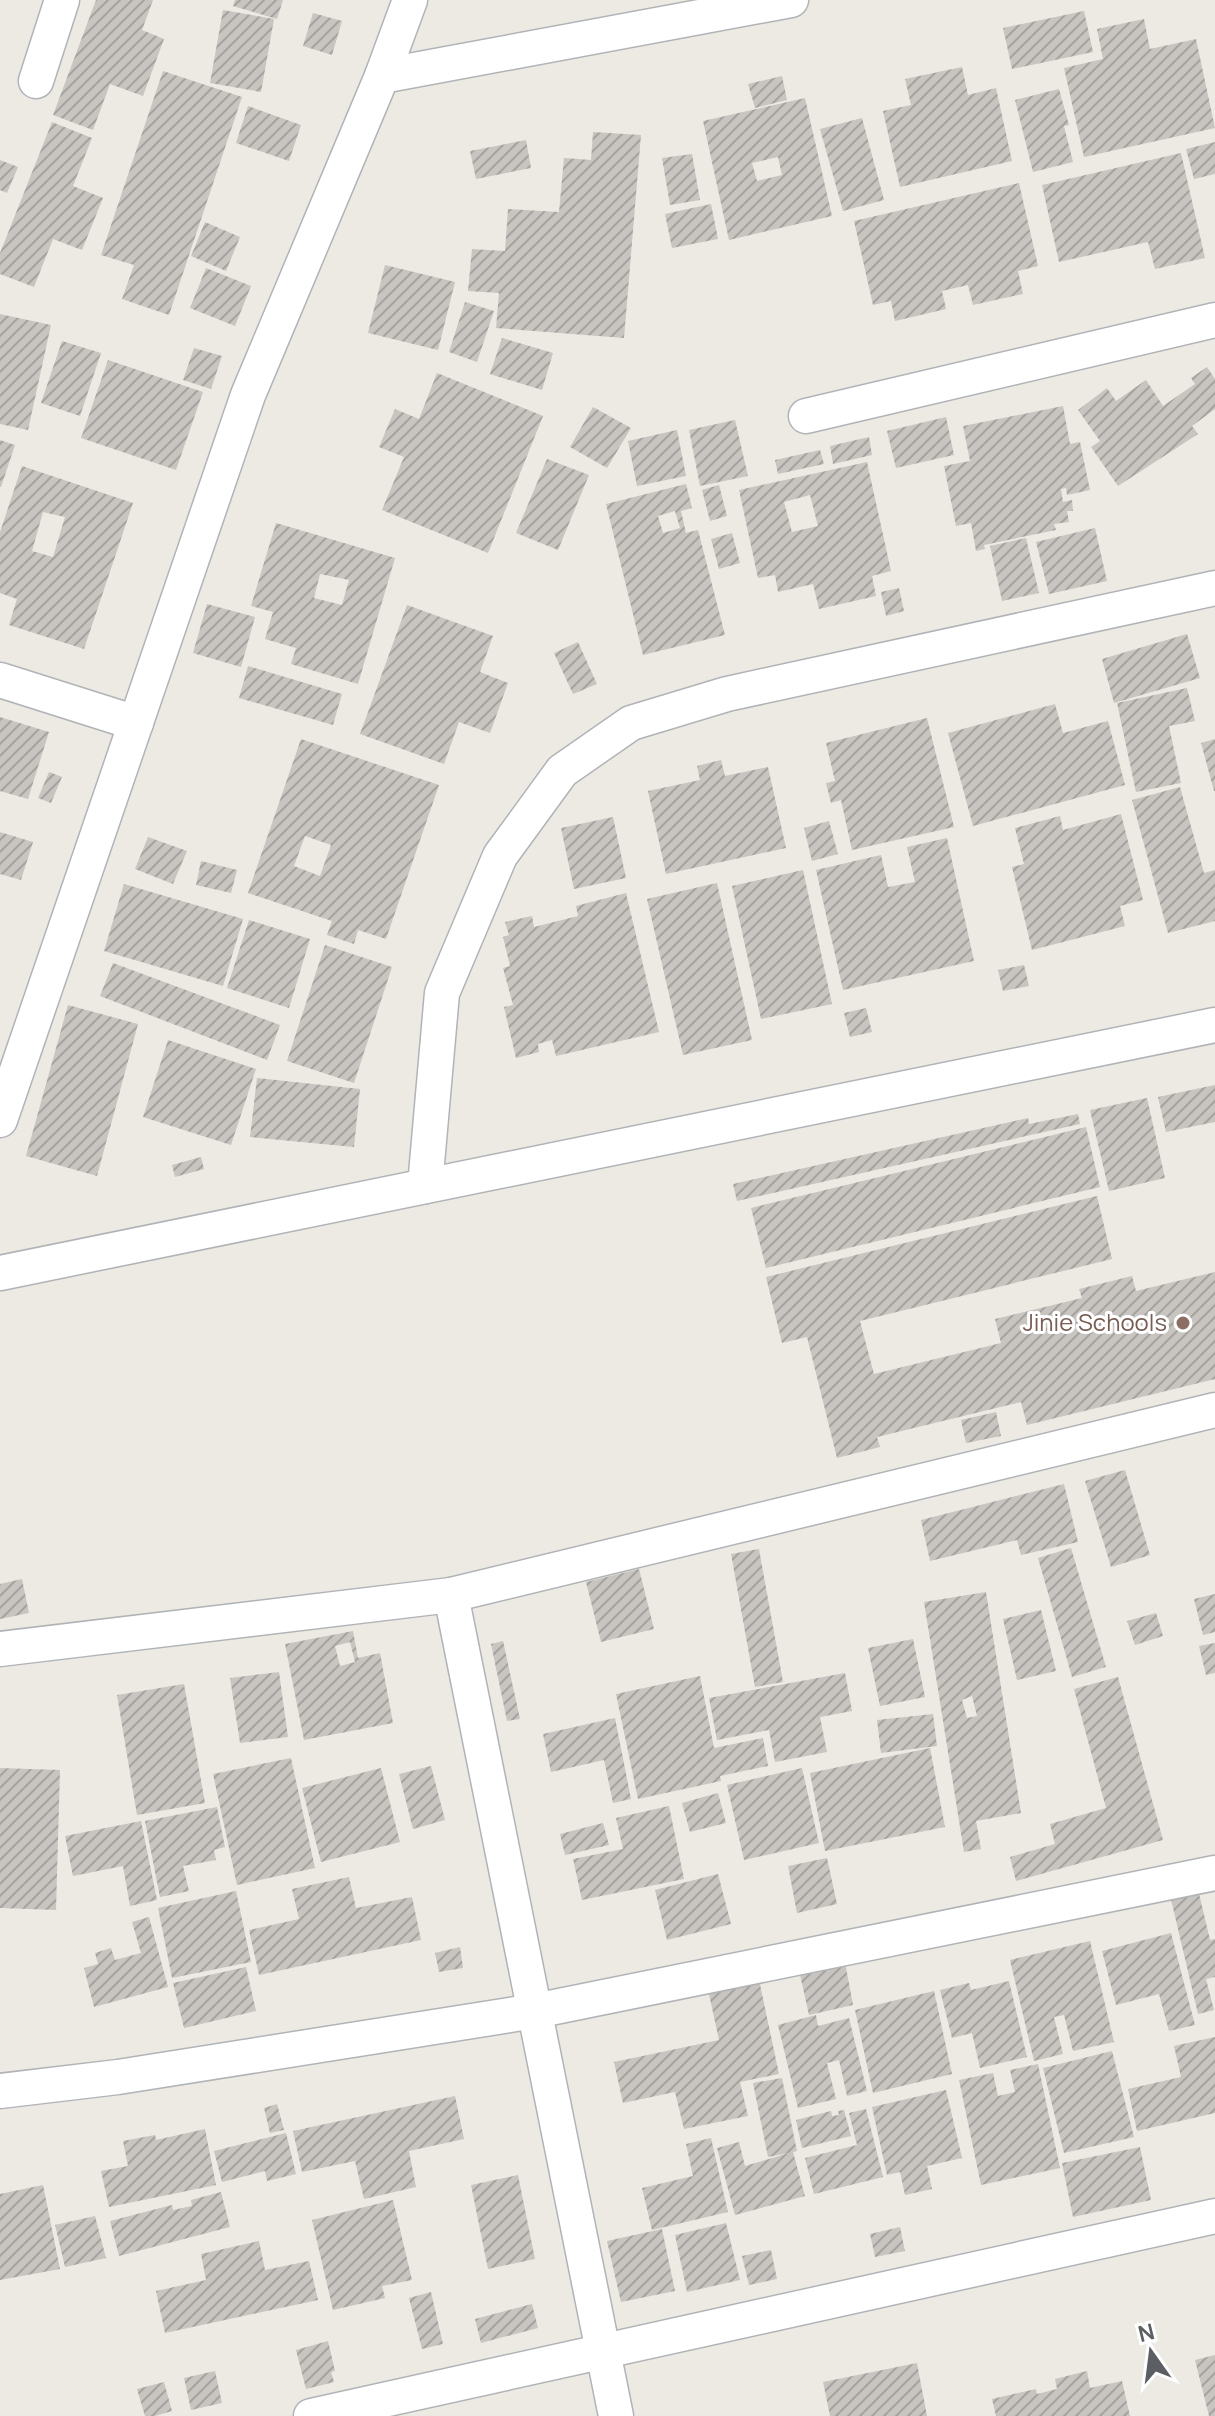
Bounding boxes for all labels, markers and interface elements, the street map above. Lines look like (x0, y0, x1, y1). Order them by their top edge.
place label: Jinie Schools (1023, 1305, 1167, 1338)
marker: Jinie Schools (1174, 1314, 1192, 1332)
north arrow (1111, 2312, 1191, 2392)
text: N (1135, 2316, 1157, 2349)

